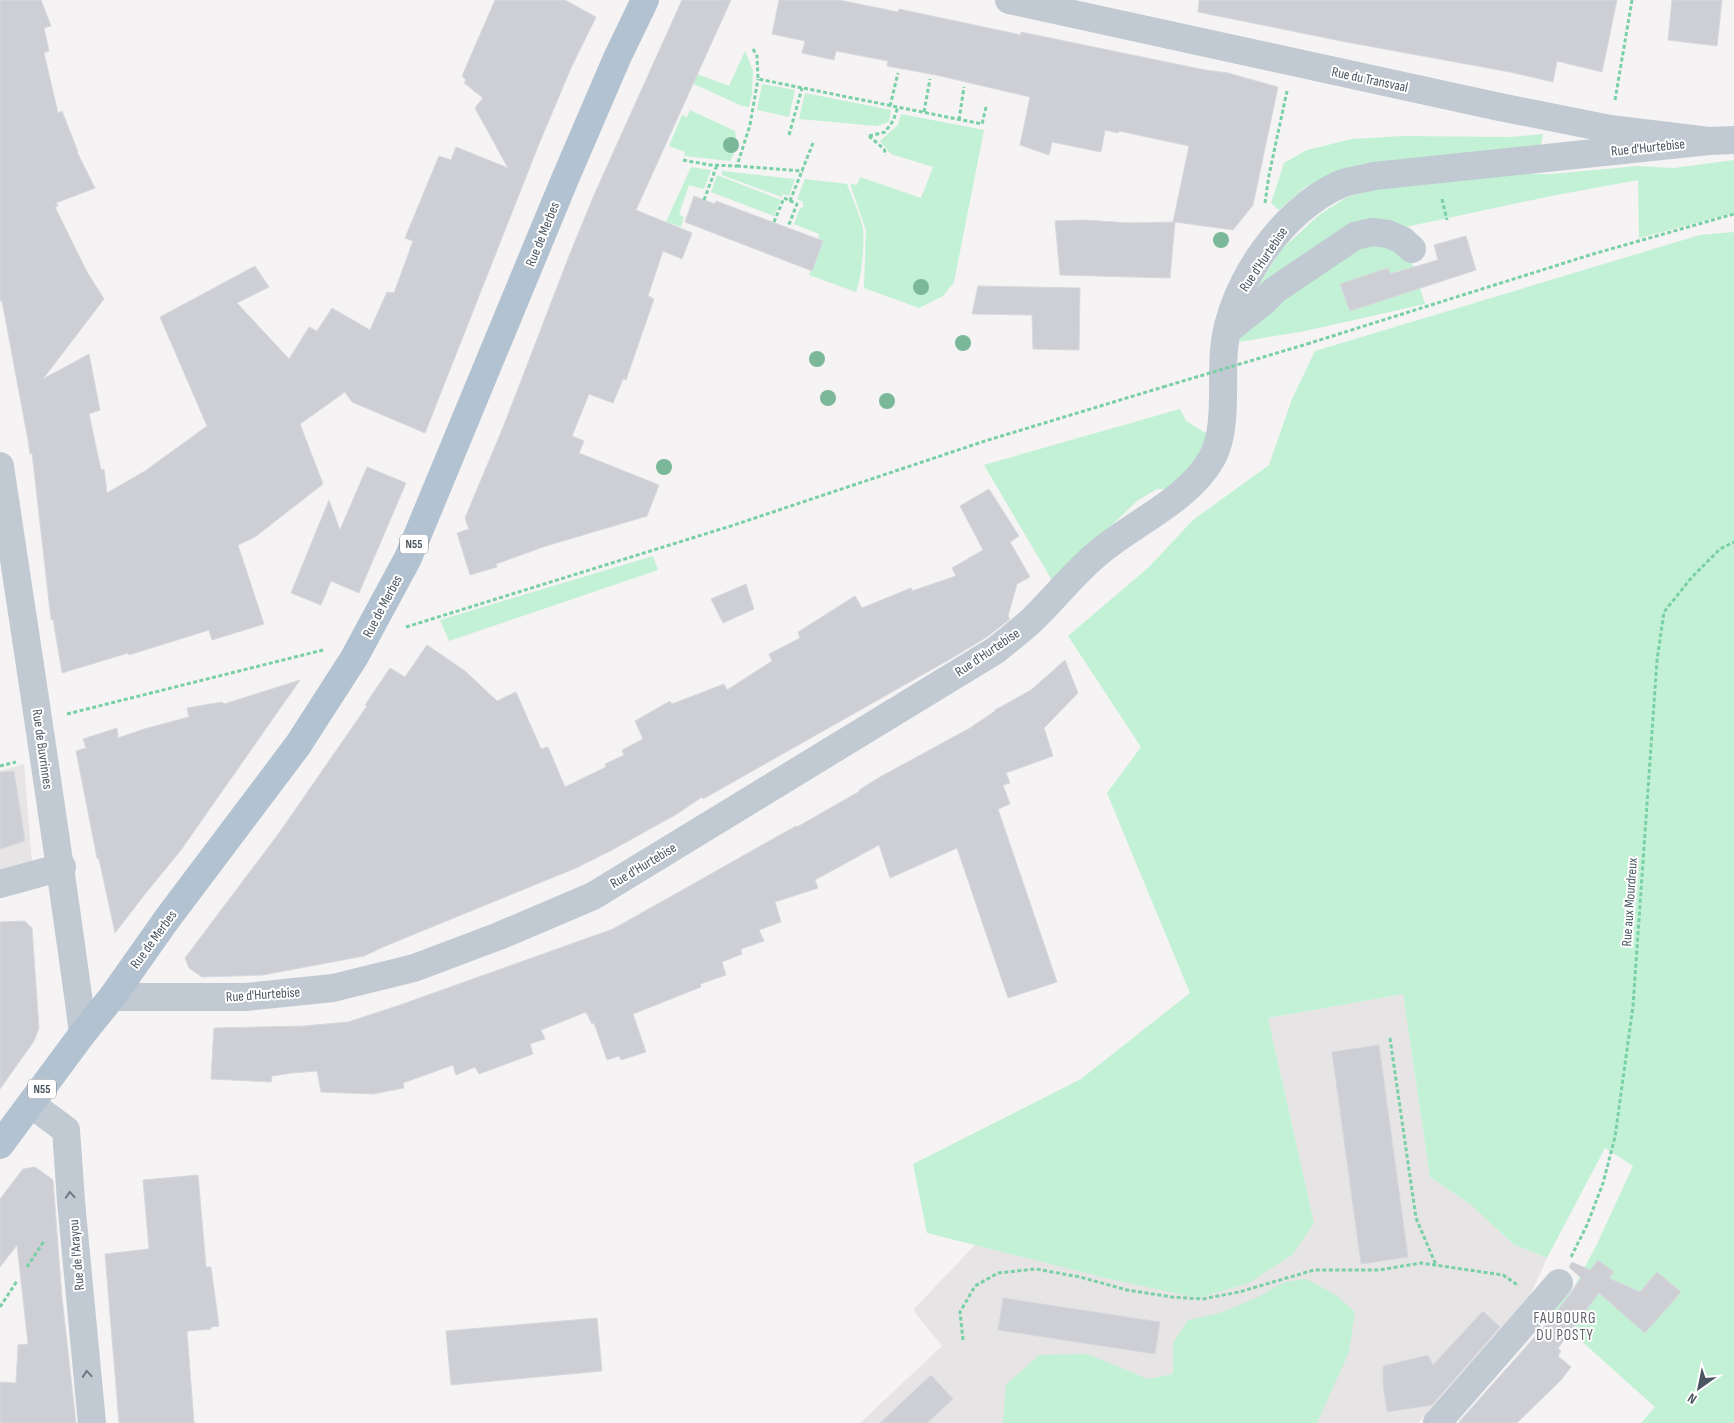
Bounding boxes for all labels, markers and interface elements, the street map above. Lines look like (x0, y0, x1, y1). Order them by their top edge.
street label: Rue du Transvaal (1330, 63, 1410, 96)
street label: Rue d'Hurtebise (1610, 135, 1686, 160)
street label: Rue de Merbes (522, 199, 563, 269)
street label: Rue d'Hurtebise (1236, 224, 1291, 295)
road number: N55 (400, 534, 428, 554)
street label: Rue de Merbes (359, 572, 406, 640)
street label: Rue d'Hurtebise (952, 625, 1023, 680)
street label: Rue de Buvrinnes (28, 708, 57, 790)
street label: Rue d'Hurtebise (607, 839, 679, 892)
street label: Rue aux Mourdreux (1618, 856, 1641, 947)
street label: Rue de Merbes (126, 907, 180, 972)
street label: Rue d'Hurtebise (225, 983, 301, 1006)
road number: N55 (28, 1080, 56, 1098)
one-way arrow (65, 1191, 76, 1199)
street label: Rue de l'Arayou (65, 1219, 88, 1291)
district label: FAUBOURG DU POSTY (1533, 1309, 1597, 1345)
north arrow (1674, 1363, 1724, 1413)
one-way arrow (82, 1370, 93, 1378)
text: N (1684, 1389, 1700, 1408)

